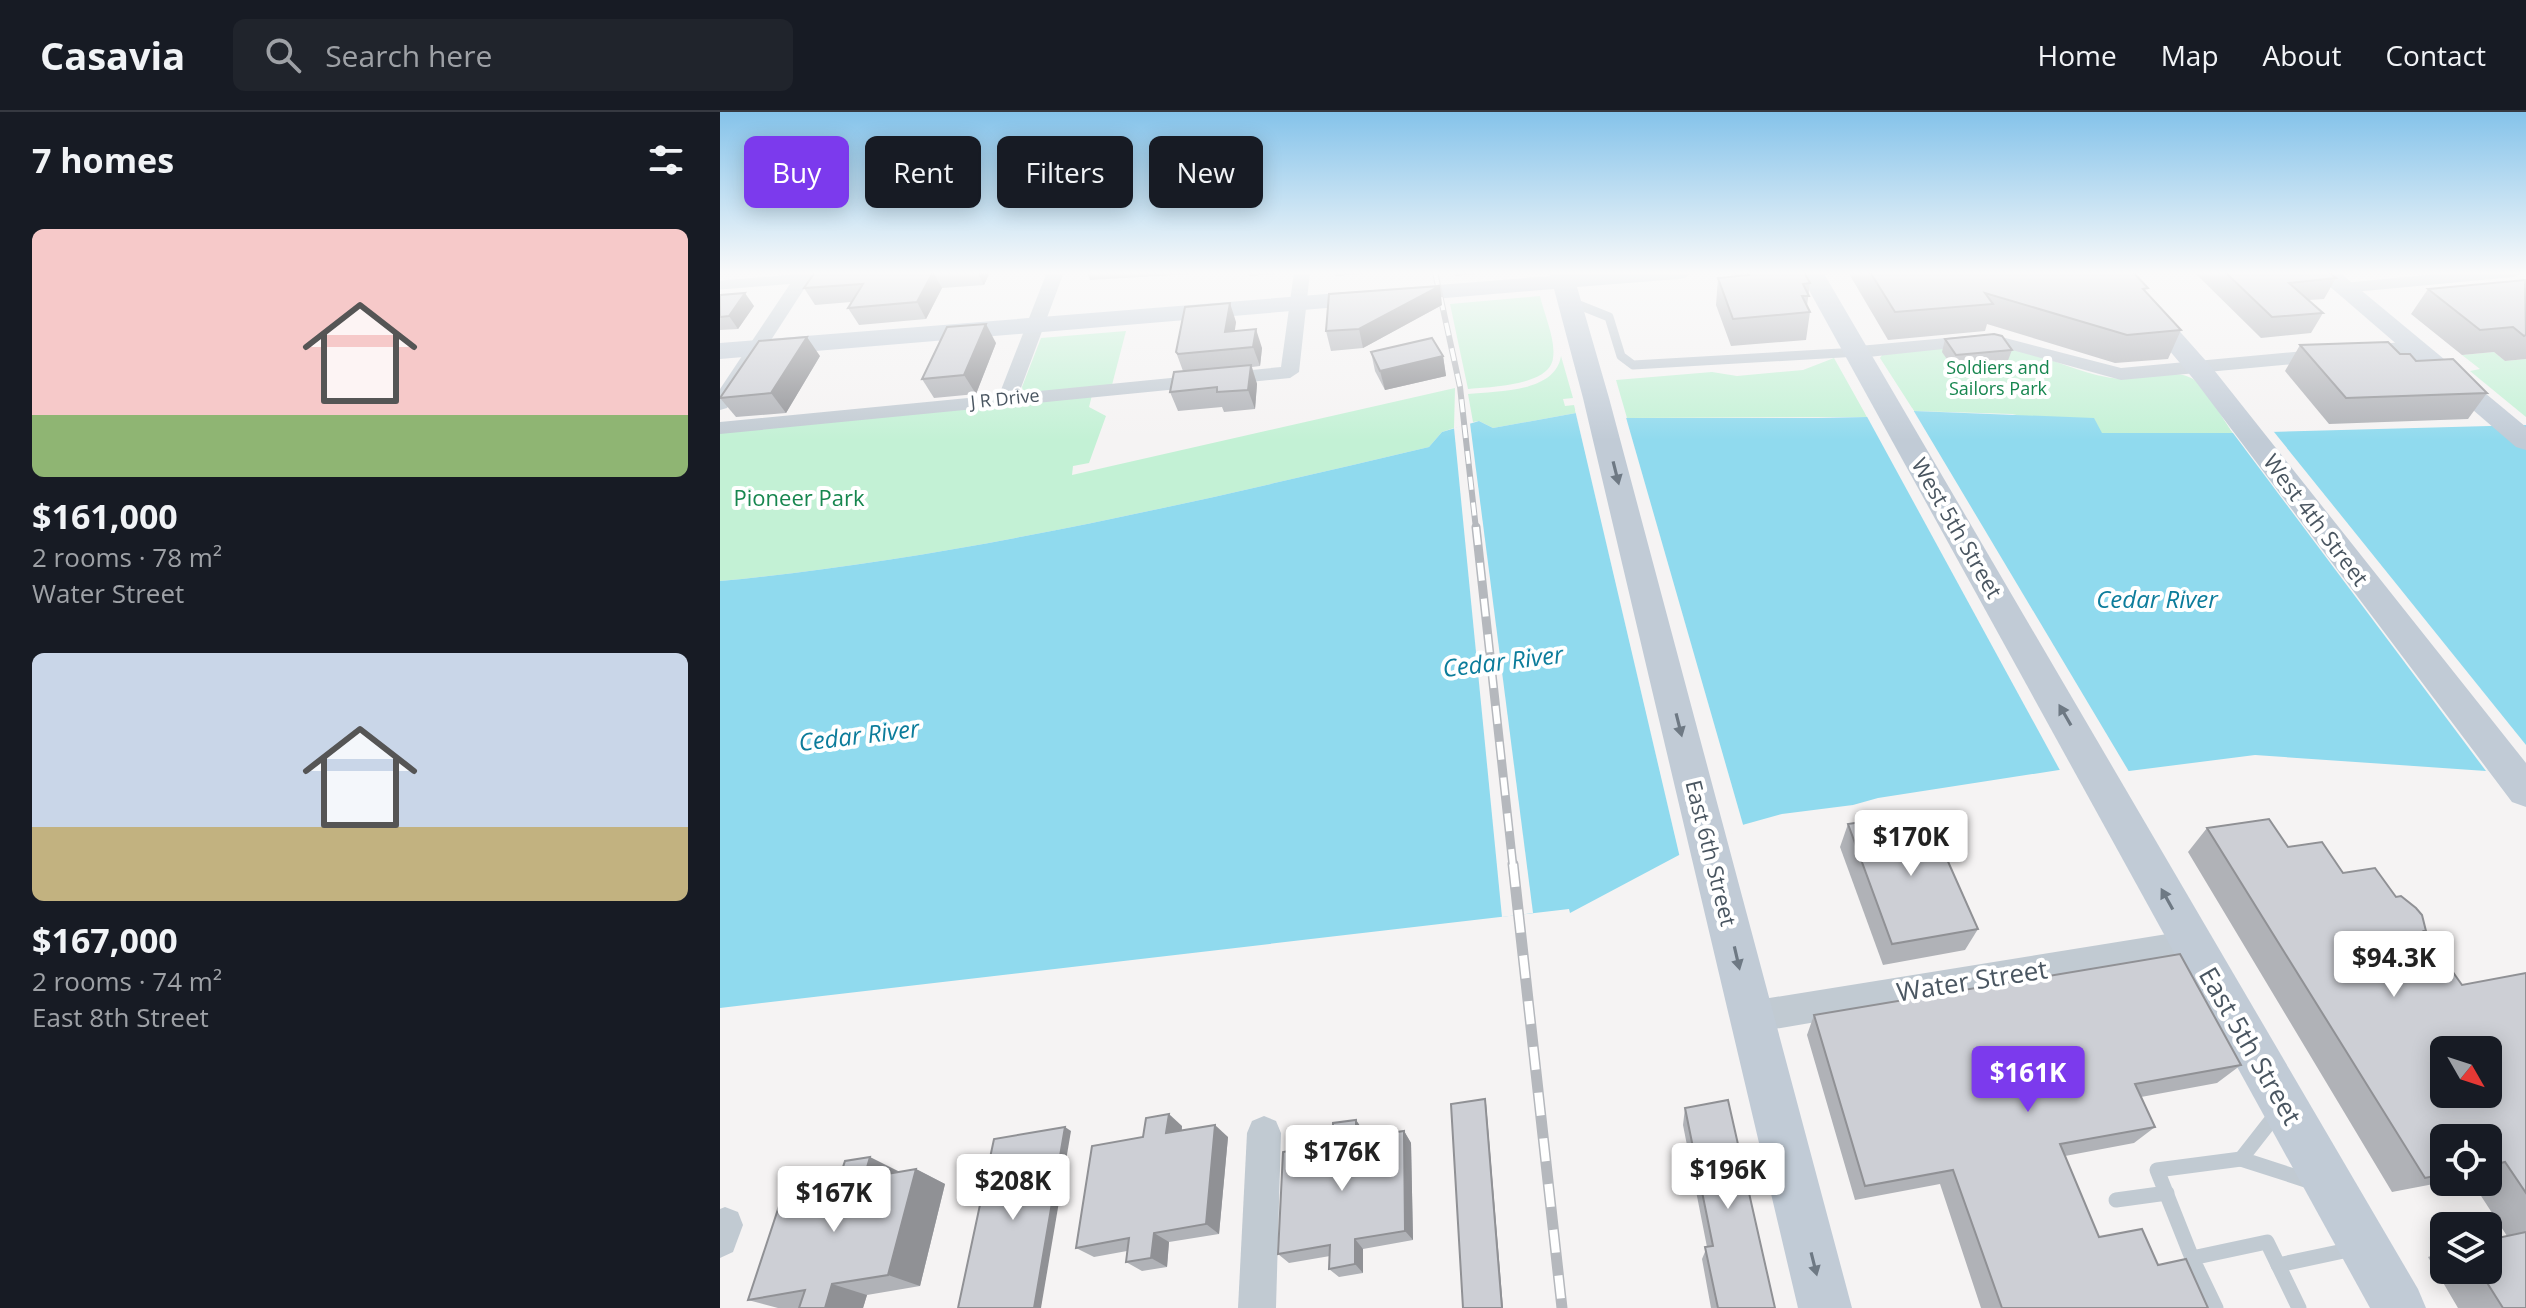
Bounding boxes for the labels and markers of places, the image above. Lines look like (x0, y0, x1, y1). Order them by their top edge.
pin: $170K (1855, 810, 1967, 878)
pin: $94.3K (2329, 931, 2459, 999)
pin: $161K (1972, 1046, 2084, 1114)
pin: $176K (1286, 1125, 1398, 1193)
pin: $196K (1672, 1143, 1784, 1211)
pin: $208K (957, 1154, 1069, 1222)
pin: $167K (778, 1166, 890, 1234)

